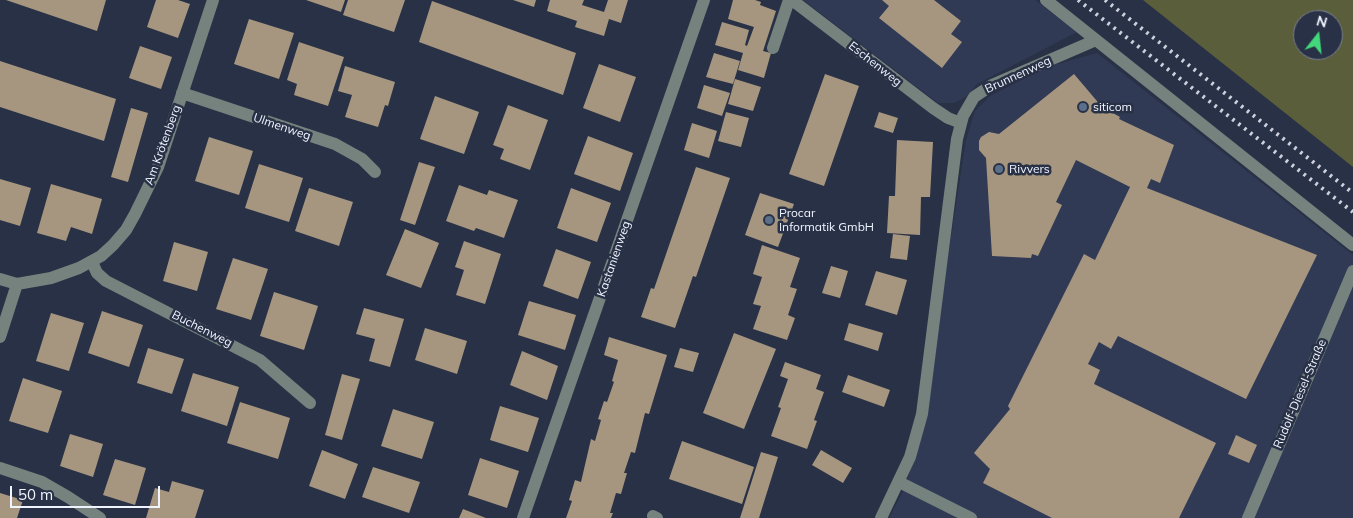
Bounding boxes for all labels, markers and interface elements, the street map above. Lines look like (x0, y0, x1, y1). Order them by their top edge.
north arrow (1293, 10, 1343, 60)
text: N (1314, 11, 1329, 32)
street label: Eschenweg (846, 39, 904, 89)
street label: Brunnenweg (983, 53, 1053, 97)
place label: siticom (1093, 100, 1132, 114)
marker: siticom (1077, 101, 1089, 113)
street label: Am Krötenberg (142, 103, 184, 187)
street label: Ulmenweg (251, 110, 313, 144)
place label: Rivvers (1009, 162, 1050, 176)
marker: Rivvers (993, 163, 1005, 175)
place label: Procar Informatik GmbH (779, 206, 874, 234)
marker: Procar Informatik GmbH (763, 214, 775, 226)
street label: Kastanienweg (594, 219, 634, 299)
street label: Buchenweg (169, 308, 235, 350)
street label: Rudolf-Diesel-Straße (1270, 337, 1330, 451)
scale bar (12, 476, 162, 508)
text: 50 m (18, 485, 53, 504)

